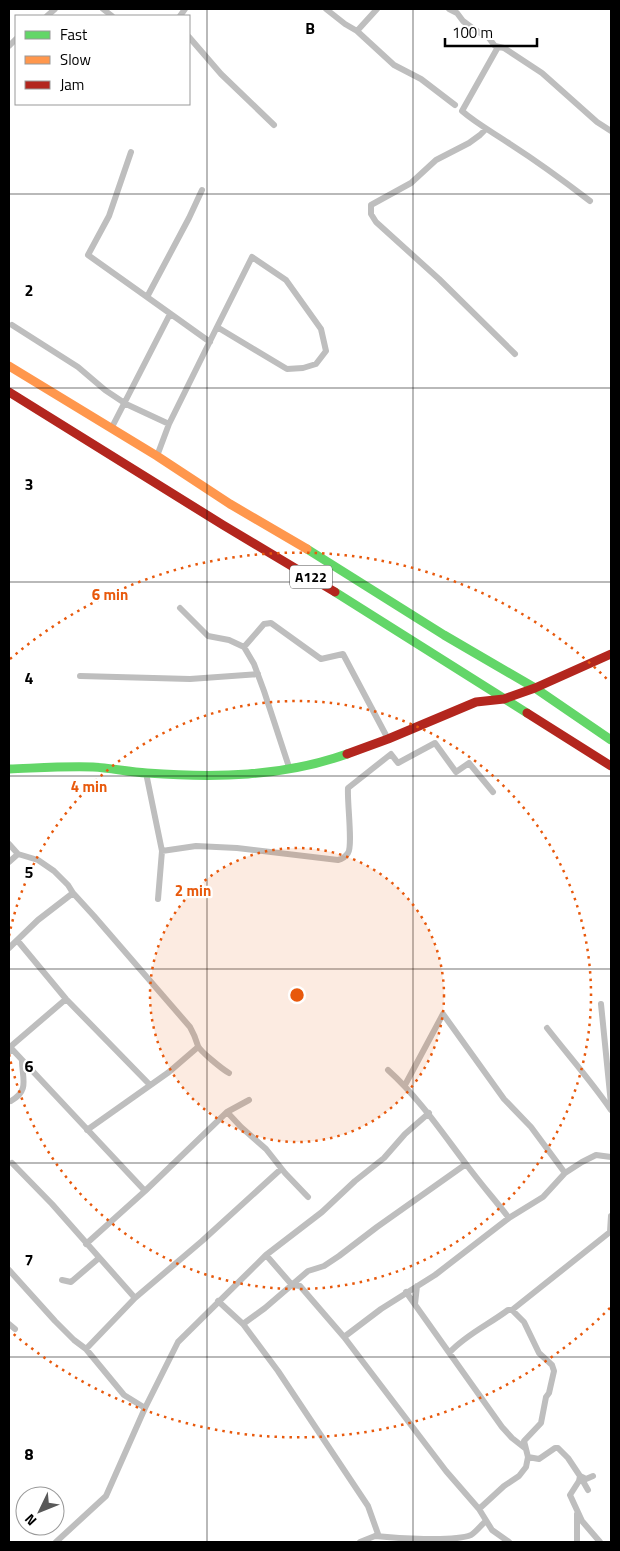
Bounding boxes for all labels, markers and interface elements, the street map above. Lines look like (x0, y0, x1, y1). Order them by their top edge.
legend (15, 15, 190, 105)
scale bar (445, 15, 538, 47)
text: B (305, 16, 315, 40)
text: 100 m (452, 21, 493, 44)
text: Fast (60, 23, 88, 46)
text: Slow (60, 48, 91, 71)
text: Jam (60, 73, 84, 96)
text: 2 (25, 278, 33, 302)
text: 3 (25, 472, 33, 496)
road number: A122 (290, 566, 332, 588)
text: 6 min (92, 583, 128, 606)
text: 4 (25, 666, 34, 690)
text: 4 min (71, 775, 107, 798)
text: 5 (25, 860, 34, 884)
text: 2 min (175, 879, 211, 902)
centre of rings (288, 986, 306, 1004)
text: 6 (25, 1054, 34, 1078)
text: 7 (25, 1248, 33, 1272)
text: 8 (25, 1442, 34, 1466)
north arrow (15, 1486, 65, 1536)
text: N (19, 1509, 41, 1531)

